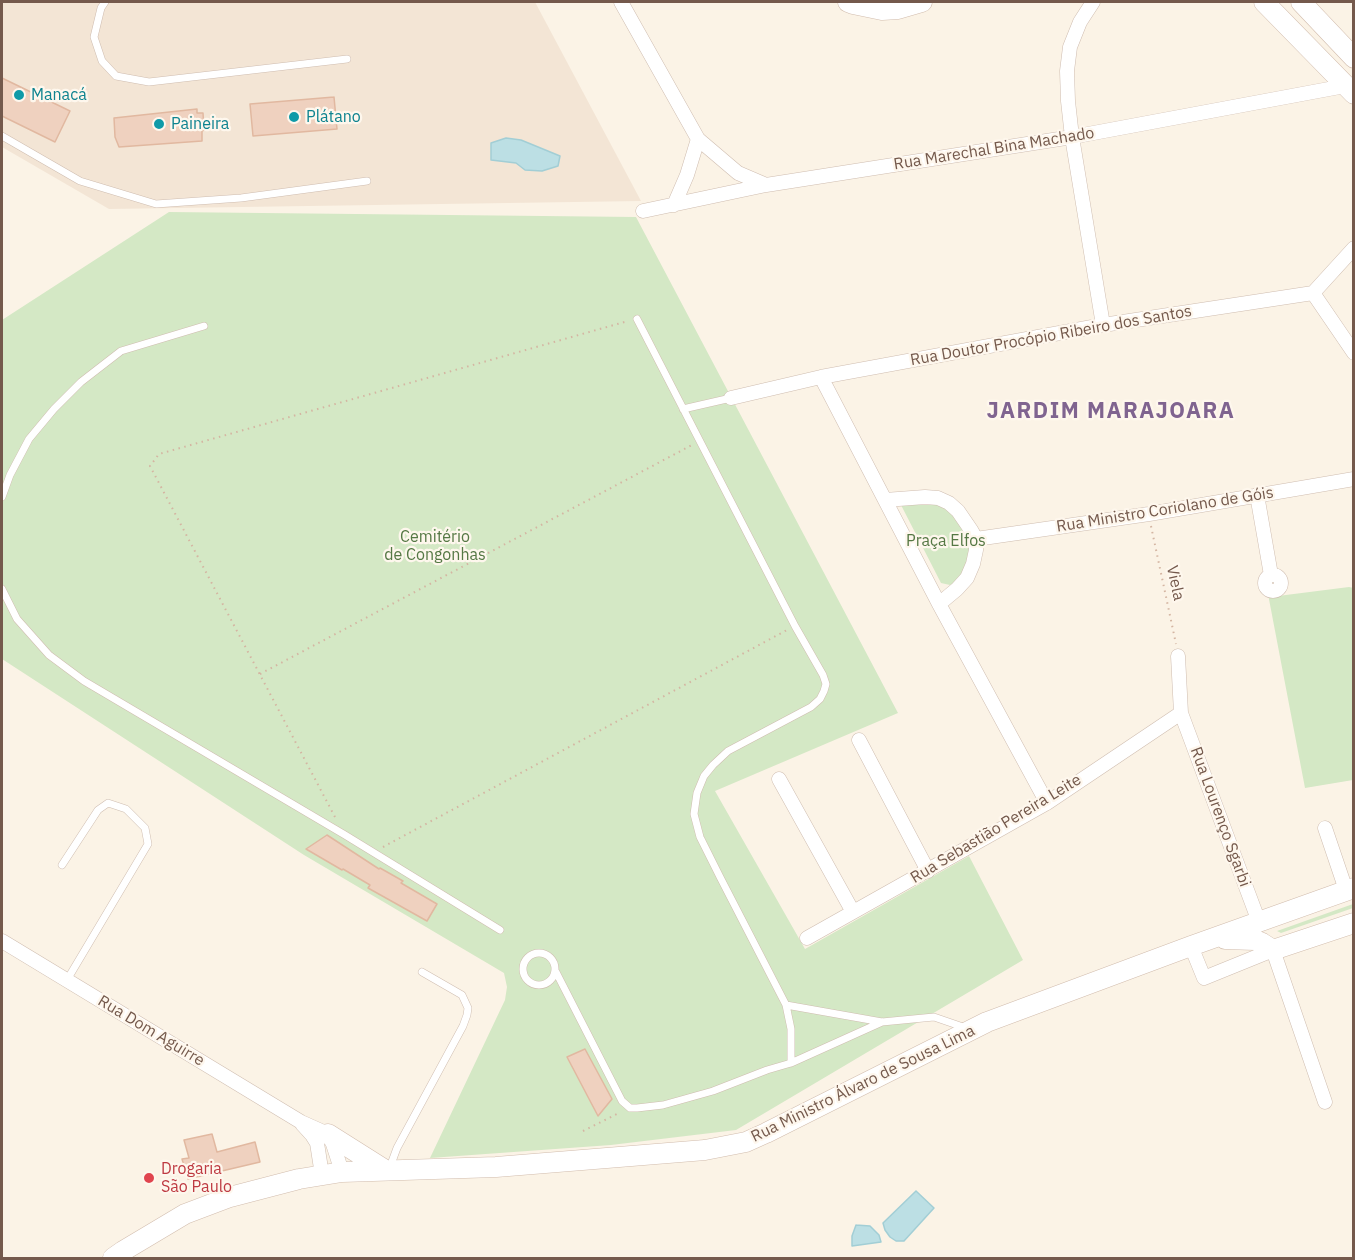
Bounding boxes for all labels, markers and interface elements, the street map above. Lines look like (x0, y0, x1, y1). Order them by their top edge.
place label: Manacá (31, 85, 87, 105)
marker: Manacá (12, 88, 26, 102)
place label: Plátano (306, 107, 361, 127)
marker: Plátano (287, 110, 301, 124)
place label: Paineira (171, 114, 229, 134)
marker: Paineira (152, 117, 166, 131)
street label: Rua Marechal Bina Machado (892, 124, 1096, 174)
street label: Rua Doutor Procópio Ribeiro dos Santos (909, 302, 1193, 370)
district label: JARDIM MARAJOARA (987, 399, 1235, 425)
street label: Rua Ministro Coriolano de Góis (1055, 483, 1275, 537)
park label: Cemitério de Congonhas (384, 527, 486, 565)
park label: Praça Elfos (906, 531, 986, 551)
street label: Viela (1162, 564, 1188, 602)
street label: Rua Lourenço Sgarbi (1186, 745, 1254, 889)
street label: Rua Sebastião Pereira Leite (907, 770, 1085, 888)
street label: Rua Dom Aguirre (94, 992, 208, 1070)
street label: Rua Ministro Álvaro de Sousa Lima (748, 1021, 978, 1147)
place label: Drogaria São Paulo (161, 1159, 232, 1197)
marker: Drogaria São Paulo (142, 1171, 156, 1185)

